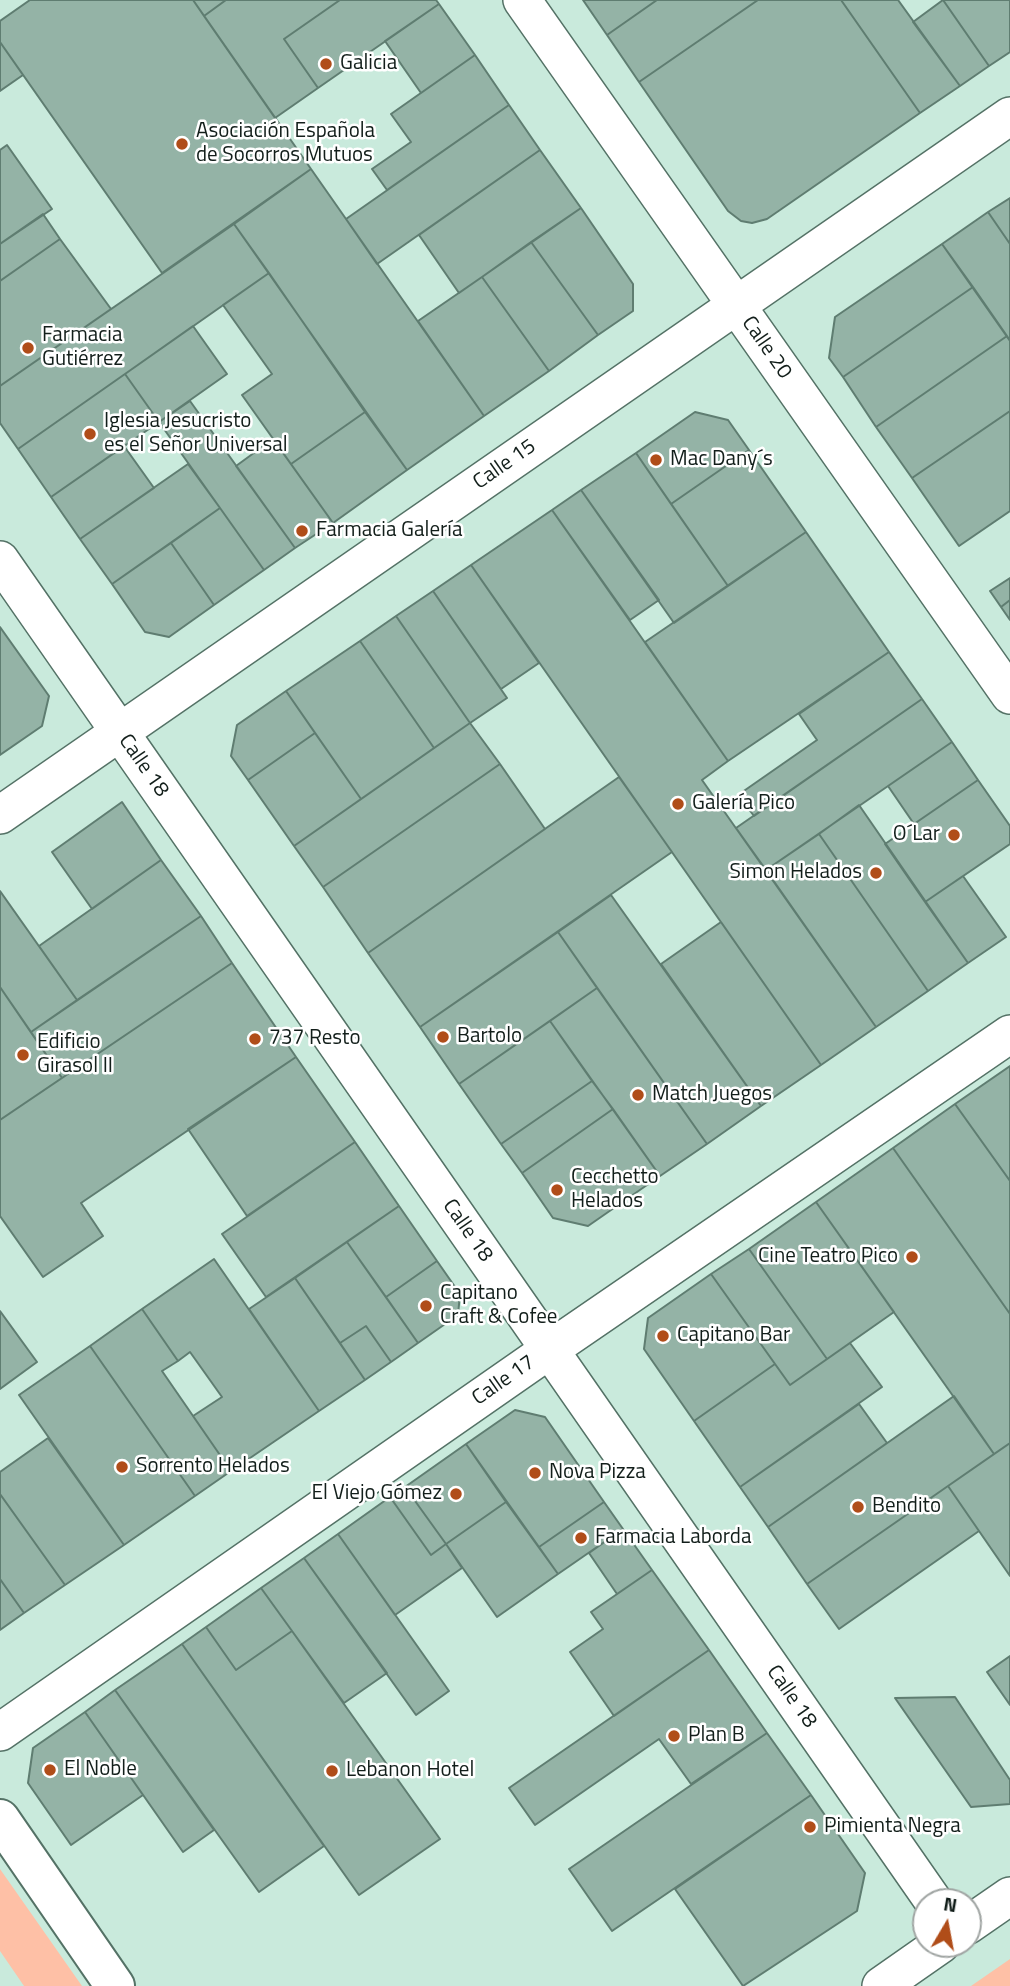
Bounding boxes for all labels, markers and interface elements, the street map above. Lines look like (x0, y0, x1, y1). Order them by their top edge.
place label: Galicia (340, 51, 397, 77)
marker: Galicia (318, 56, 334, 72)
place label: Asociación Española de Socorros Mutuos (196, 119, 375, 169)
marker: Asociación Española de Socorros Mutuos (174, 136, 190, 152)
street label: Calle 20 (735, 312, 797, 384)
place label: Farmacia Gutiérrez (42, 323, 123, 373)
marker: Farmacia Gutiérrez (20, 340, 36, 356)
place label: Iglesia Jesucristo es el Señor Universal (104, 409, 288, 459)
marker: Iglesia Jesucristo es el Señor Universal (82, 426, 98, 442)
street label: Calle 15 (469, 434, 541, 496)
place label: Mac Dany´s (670, 447, 773, 473)
marker: Mac Dany´s (648, 452, 664, 468)
place label: Farmacia Galería (316, 518, 462, 544)
marker: Farmacia Galería (294, 523, 310, 539)
street label: Calle 18 (112, 730, 174, 802)
place label: Galería Pico (692, 791, 795, 817)
marker: Galería Pico (670, 796, 686, 812)
place label: O´Lar (893, 822, 940, 848)
marker: O´Lar (946, 827, 962, 843)
place label: Simon Helados (729, 860, 862, 886)
marker: Simon Helados (868, 865, 884, 881)
place label: Bartolo (457, 1024, 522, 1050)
place label: 737 Resto (269, 1026, 360, 1052)
marker: Bartolo (435, 1029, 451, 1045)
place label: Edificio Girasol II (37, 1030, 113, 1080)
marker: 737 Resto (247, 1031, 263, 1047)
marker: Edificio Girasol II (15, 1047, 31, 1063)
place label: Match Juegos (652, 1082, 772, 1108)
marker: Match Juegos (630, 1087, 646, 1103)
place label: Cecchetto Helados (571, 1165, 659, 1215)
marker: Cecchetto Helados (549, 1182, 565, 1198)
street label: Calle 18 (436, 1195, 498, 1267)
place label: Cine Teatro Pico (758, 1244, 898, 1270)
marker: Cine Teatro Pico (904, 1249, 920, 1265)
place label: Capitano Craft & Cofee (440, 1281, 557, 1331)
marker: Capitano Craft & Cofee (418, 1298, 434, 1314)
place label: Capitano Bar (677, 1323, 790, 1349)
marker: Capitano Bar (655, 1328, 671, 1344)
street label: Calle 17 (468, 1350, 540, 1412)
place label: Sorrento Helados (136, 1454, 290, 1480)
marker: Sorrento Helados (114, 1459, 130, 1475)
place label: Nova Pizza (549, 1460, 646, 1486)
marker: Nova Pizza (527, 1465, 543, 1481)
place label: El Viejo Gómez (311, 1481, 442, 1507)
marker: El Viejo Gómez (448, 1486, 464, 1502)
place label: Bendito (872, 1494, 941, 1520)
marker: Bendito (850, 1499, 866, 1515)
place label: Farmacia Laborda (595, 1525, 751, 1551)
marker: Farmacia Laborda (573, 1530, 589, 1546)
street label: Calle 18 (760, 1661, 822, 1733)
place label: Plan B (688, 1723, 745, 1749)
marker: Plan B (666, 1728, 682, 1744)
place label: El Noble (64, 1757, 137, 1783)
place label: Lebanon Hotel (346, 1758, 474, 1784)
marker: El Noble (42, 1762, 58, 1778)
marker: Lebanon Hotel (324, 1763, 340, 1779)
place label: Pimienta Negra (824, 1814, 961, 1840)
marker: Pimienta Negra (802, 1819, 818, 1835)
north arrow (912, 1888, 982, 1958)
text: N (941, 1888, 959, 1919)

